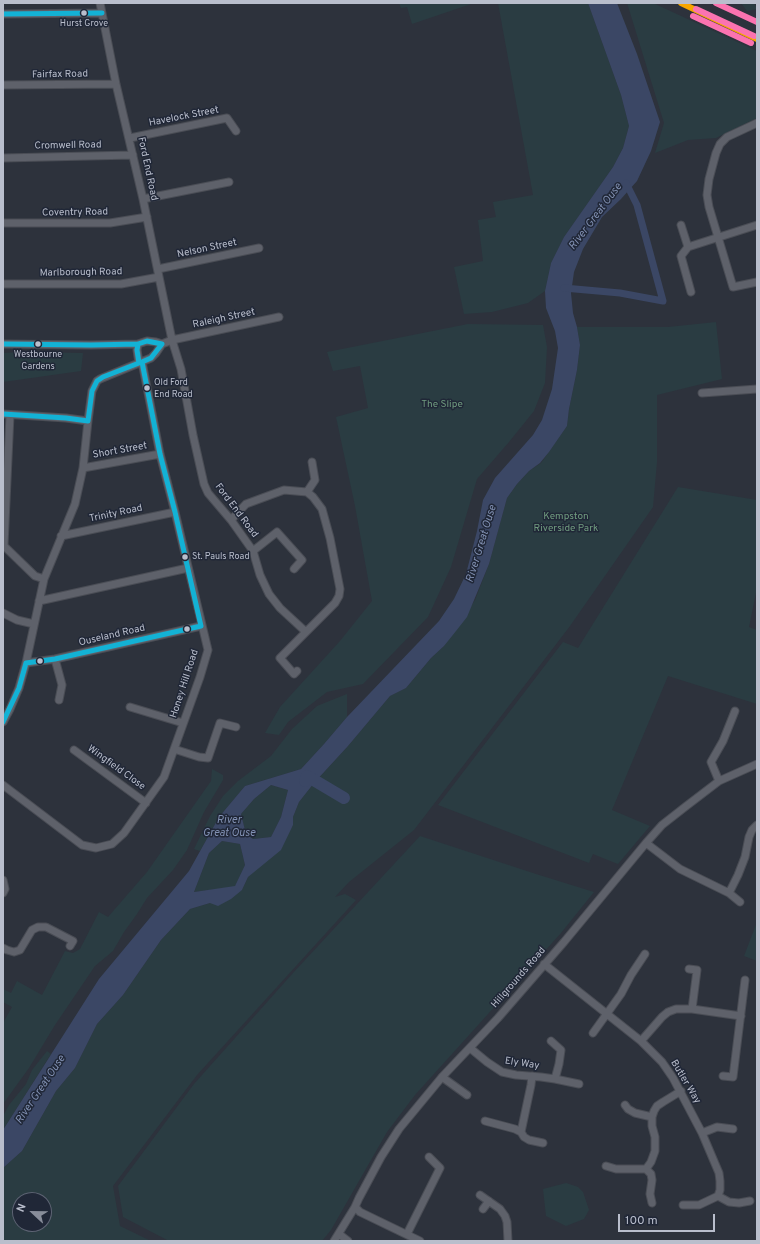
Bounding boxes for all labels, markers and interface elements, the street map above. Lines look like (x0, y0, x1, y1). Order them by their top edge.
marker: Hurst Grove (79, 8, 89, 18)
place label: Hurst Grove (60, 19, 108, 29)
street label: Fairfax Road (32, 69, 88, 81)
street label: Havelock Street (148, 104, 220, 130)
street label: Ford End Road (134, 136, 160, 202)
street label: Cromwell Road (34, 139, 102, 153)
water label: River Great Ouse (567, 181, 625, 253)
street label: Coventry Road (42, 206, 108, 220)
street label: Nelson Street (176, 237, 238, 261)
street label: Marlborough Road (40, 266, 122, 280)
street label: Raleigh Street (192, 307, 256, 331)
marker: Westbourne Gardens (33, 339, 43, 349)
place label: Westbourne Gardens (14, 350, 62, 371)
place label: Old Ford End Road (154, 378, 193, 399)
marker: Old Ford End Road (142, 383, 152, 393)
park label: The Slipe (421, 399, 463, 411)
street label: Short Street (92, 440, 148, 462)
street label: Ford End Road (212, 482, 260, 540)
street label: Trinity Road (88, 503, 144, 525)
water label: River Great Ouse (464, 504, 500, 584)
park label: Kempston Riverside Park (534, 511, 598, 534)
marker: St. Pauls Road (180, 552, 190, 562)
place label: St. Pauls Road (192, 552, 249, 562)
street label: Ouseland Road (78, 623, 146, 649)
unlabelled marker (182, 624, 192, 634)
street label: Honey Hill Road (168, 648, 202, 720)
unlabelled marker (35, 656, 45, 666)
street label: Wingfield Close (85, 743, 147, 793)
water label: River Great Ouse (203, 814, 255, 840)
street label: Hillgrounds Road (489, 945, 549, 1011)
water label: River Great Ouse (13, 1053, 69, 1127)
street label: Ely Way (504, 1055, 540, 1073)
street label: Butler Way (667, 1058, 703, 1106)
north arrow (12, 1192, 52, 1232)
text: N (14, 1202, 30, 1214)
scale bar (620, 1206, 717, 1232)
text: 100 m (625, 1213, 658, 1229)

